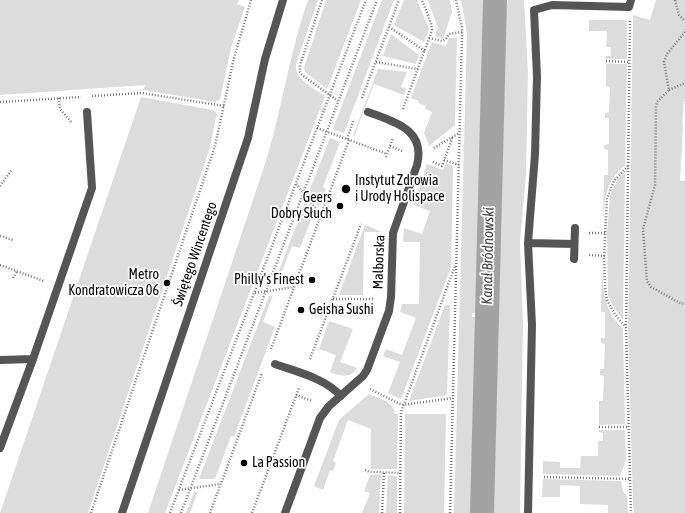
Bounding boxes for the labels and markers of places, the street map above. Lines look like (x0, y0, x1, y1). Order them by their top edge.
place label: Instytut Zdrowia i Urody Holispace (355, 173, 445, 206)
marker: Instytut Zdrowia i Urody Holispace (340, 183, 352, 195)
place label: Geers Dobry Słuch (271, 190, 332, 222)
marker: Geers Dobry Słuch (335, 201, 345, 211)
place label: Metro Kondratowicza 06 (68, 267, 159, 300)
place label: Philly's Finest (234, 272, 304, 288)
marker: Philly's Finest (307, 275, 317, 285)
marker: Metro Kondratowicza 06 (162, 278, 172, 288)
place label: Geisha Sushi (309, 302, 374, 318)
marker: Geisha Sushi (296, 305, 306, 315)
place label: La Passion (252, 455, 305, 471)
marker: La Passion (239, 458, 249, 468)

